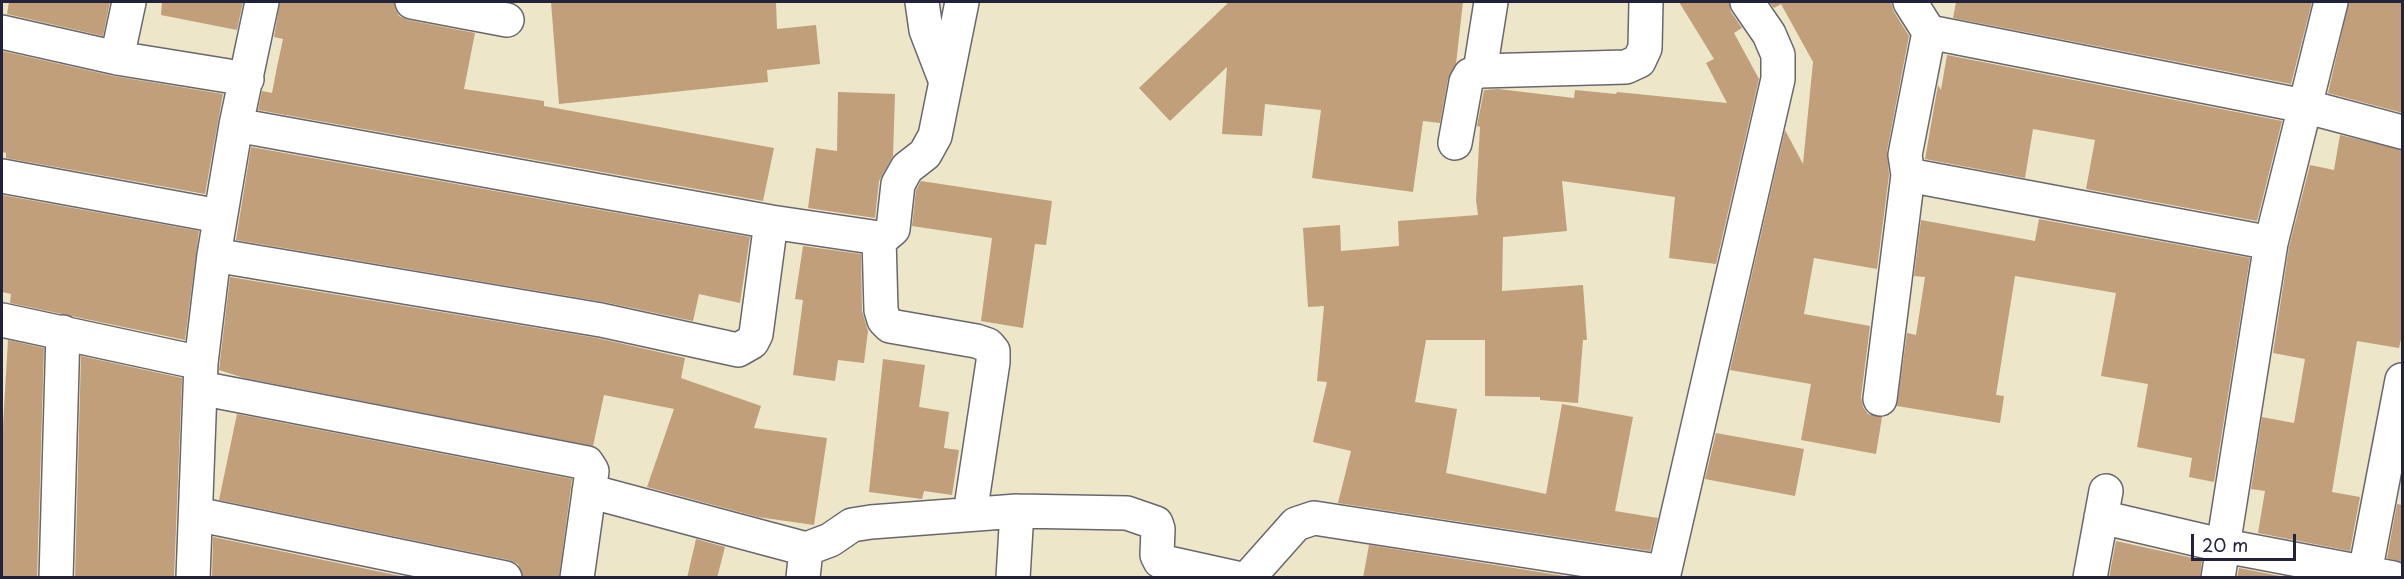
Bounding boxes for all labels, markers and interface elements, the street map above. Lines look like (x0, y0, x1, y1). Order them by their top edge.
scale bar (2194, 522, 2299, 560)
text: 20 m (2202, 531, 2248, 558)

